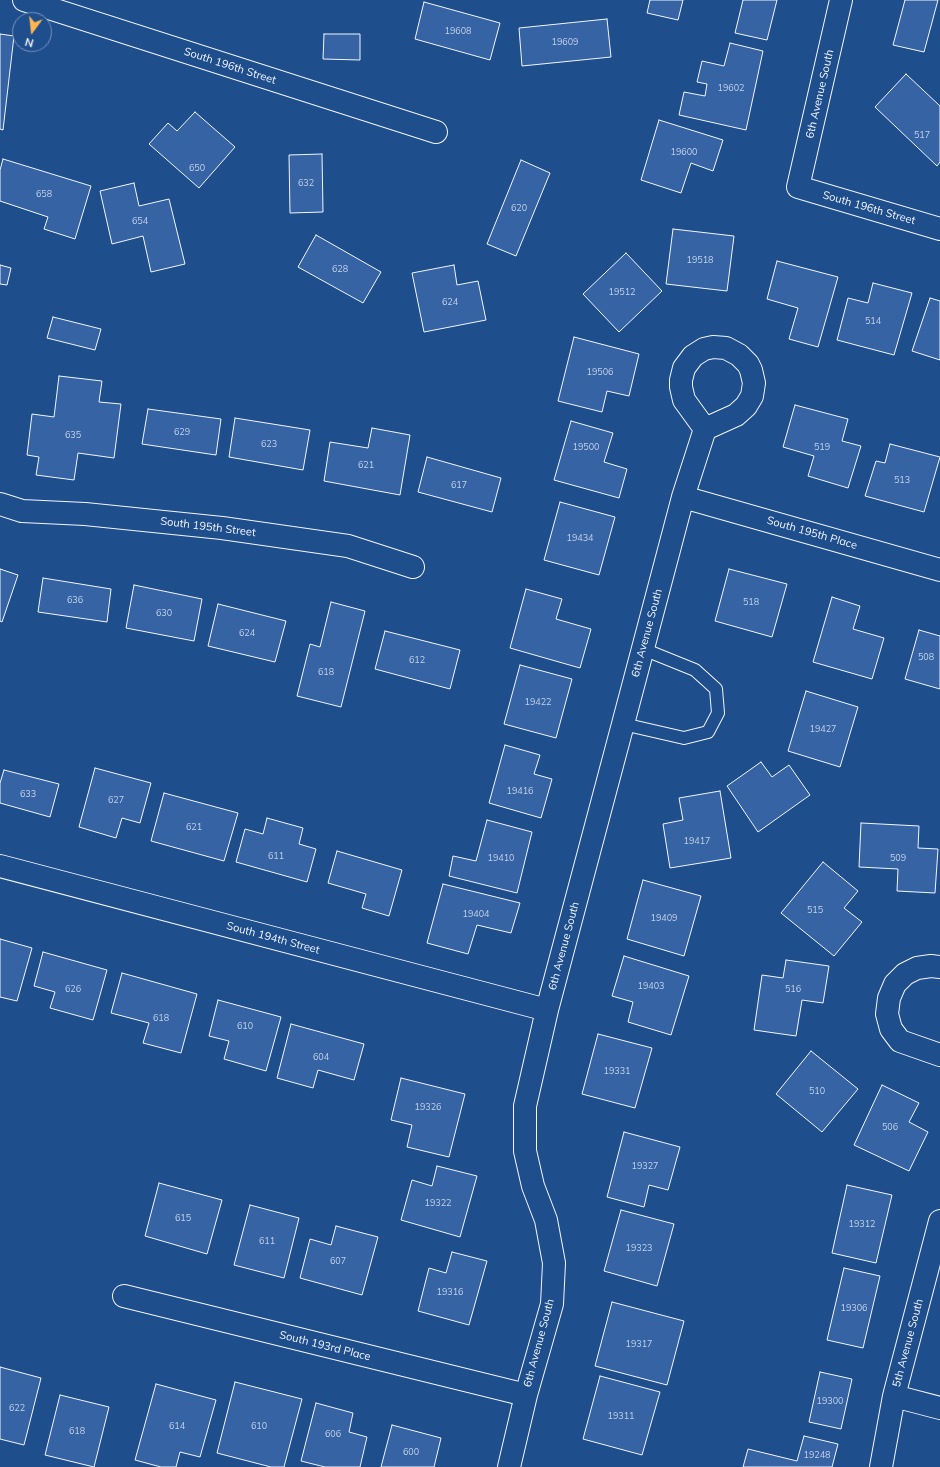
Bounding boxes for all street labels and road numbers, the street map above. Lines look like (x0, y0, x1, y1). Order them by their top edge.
street label: South 196th Street (182, 45, 278, 87)
street label: 6th Avenue South (803, 48, 837, 140)
street label: South 196th Street (821, 188, 917, 228)
street label: South 195th Place (765, 514, 859, 552)
street label: South 195th Street (160, 515, 256, 539)
street label: 6th Avenue South (629, 587, 665, 679)
street label: 6th Avenue South (546, 900, 582, 992)
street label: South 194th Street (225, 919, 321, 957)
street label: 6th Avenue South (521, 1297, 557, 1389)
street label: 5th Avenue South (890, 1297, 926, 1389)
street label: South 193rd Place (278, 1328, 372, 1364)

